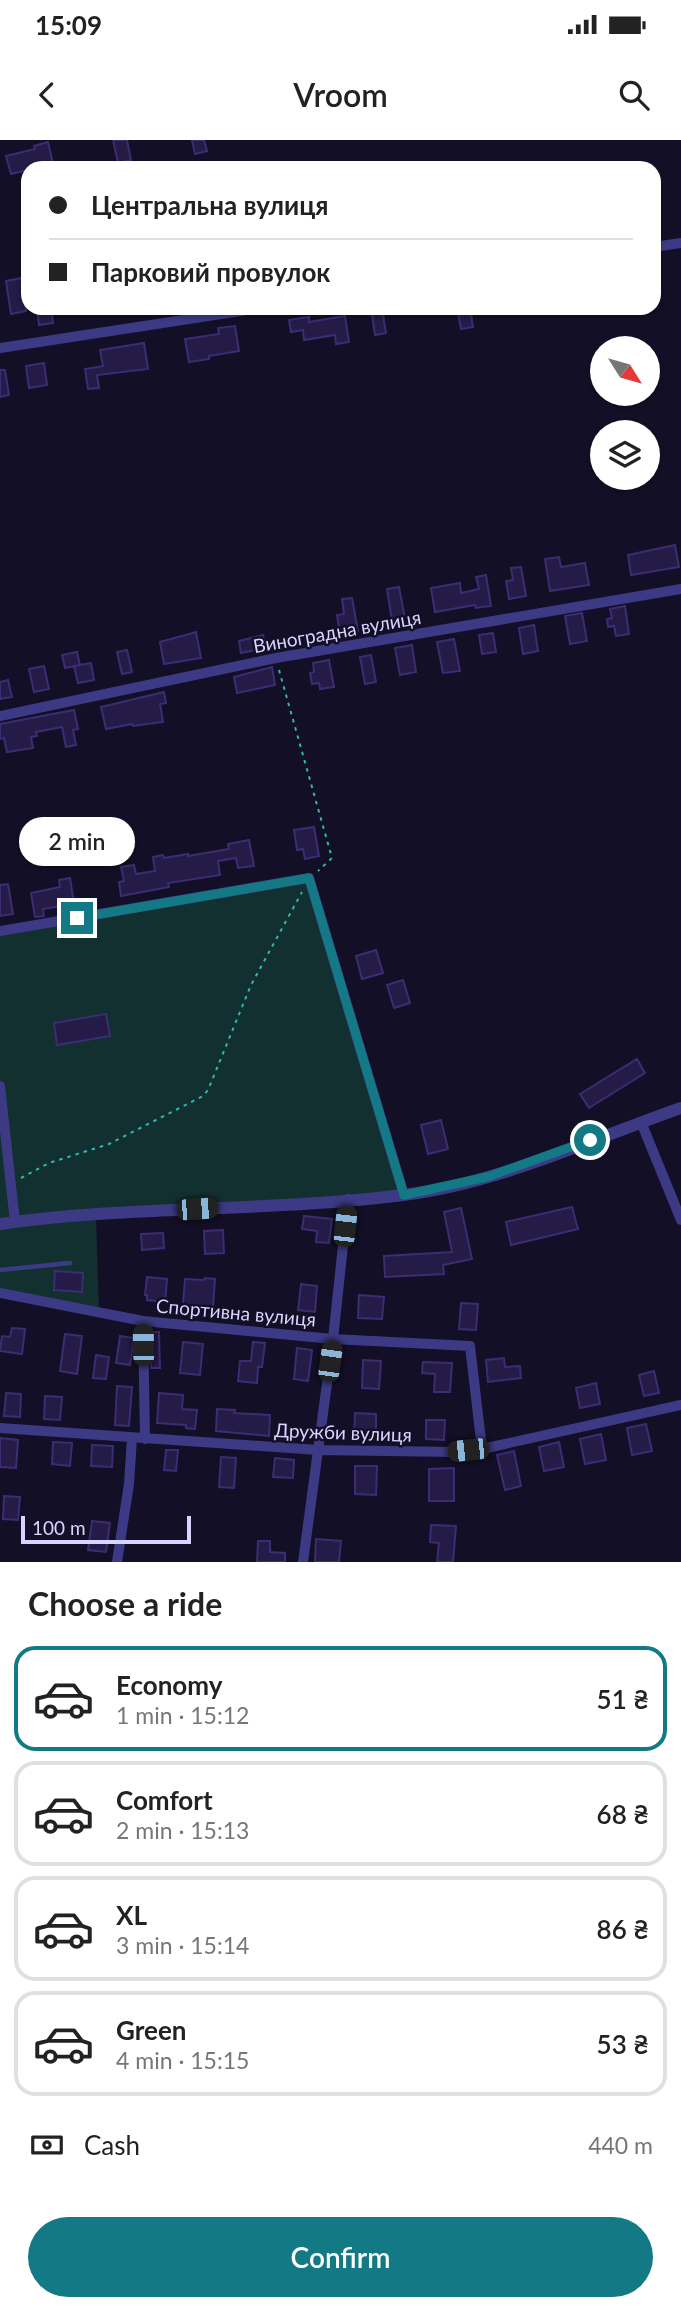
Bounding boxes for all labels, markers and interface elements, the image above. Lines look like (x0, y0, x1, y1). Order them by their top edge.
text: 15:09 (35, 9, 102, 41)
text: Vroom (293, 75, 388, 114)
icon: back (28, 76, 66, 114)
icon: search (615, 76, 653, 114)
text: Центральна вулиця (91, 189, 329, 221)
text: Парковий провулок (91, 256, 330, 288)
north arrow (590, 336, 660, 406)
map controls (590, 336, 660, 490)
button: layers (590, 420, 660, 490)
street label: Виноградна вулиця (251, 605, 423, 657)
callout: 2 min (19, 816, 135, 866)
text: 2 min (49, 827, 105, 855)
route end (61, 902, 93, 934)
route start (574, 1124, 606, 1156)
car (176, 1197, 219, 1221)
car (333, 1204, 358, 1248)
street label: Спортивна вулиця (155, 1294, 317, 1330)
car (133, 1324, 154, 1366)
car (317, 1339, 344, 1383)
street label: Дружби вулиця (274, 1418, 412, 1446)
car (447, 1437, 490, 1463)
scale bar (21, 1513, 191, 1545)
text: 100 m (32, 1516, 86, 1539)
text: Choose a ride (28, 1584, 222, 1623)
icon: car (32, 1667, 95, 1730)
text: Economy (116, 1669, 222, 1701)
text: 51 ₴ (597, 1683, 649, 1715)
text: 1 min · 15:12 (116, 1701, 249, 1729)
icon: car (32, 1782, 95, 1845)
text: Comfort (116, 1784, 213, 1816)
text: 68 ₴ (597, 1798, 649, 1830)
text: 2 min · 15:13 (116, 1816, 249, 1844)
icon: car (32, 1897, 95, 1960)
text: XL (116, 1899, 147, 1931)
text: 86 ₴ (597, 1913, 649, 1945)
text: 3 min · 15:14 (116, 1931, 249, 1959)
icon: car (32, 2012, 95, 2075)
text: Green (116, 2014, 186, 2046)
text: 53 ₴ (597, 2028, 649, 2060)
text: 4 min · 15:15 (116, 2046, 249, 2074)
icon: cash (28, 2126, 66, 2164)
text: Cash (84, 2129, 140, 2161)
text: 440 m (588, 2131, 653, 2159)
button: Confirm (28, 2217, 653, 2297)

